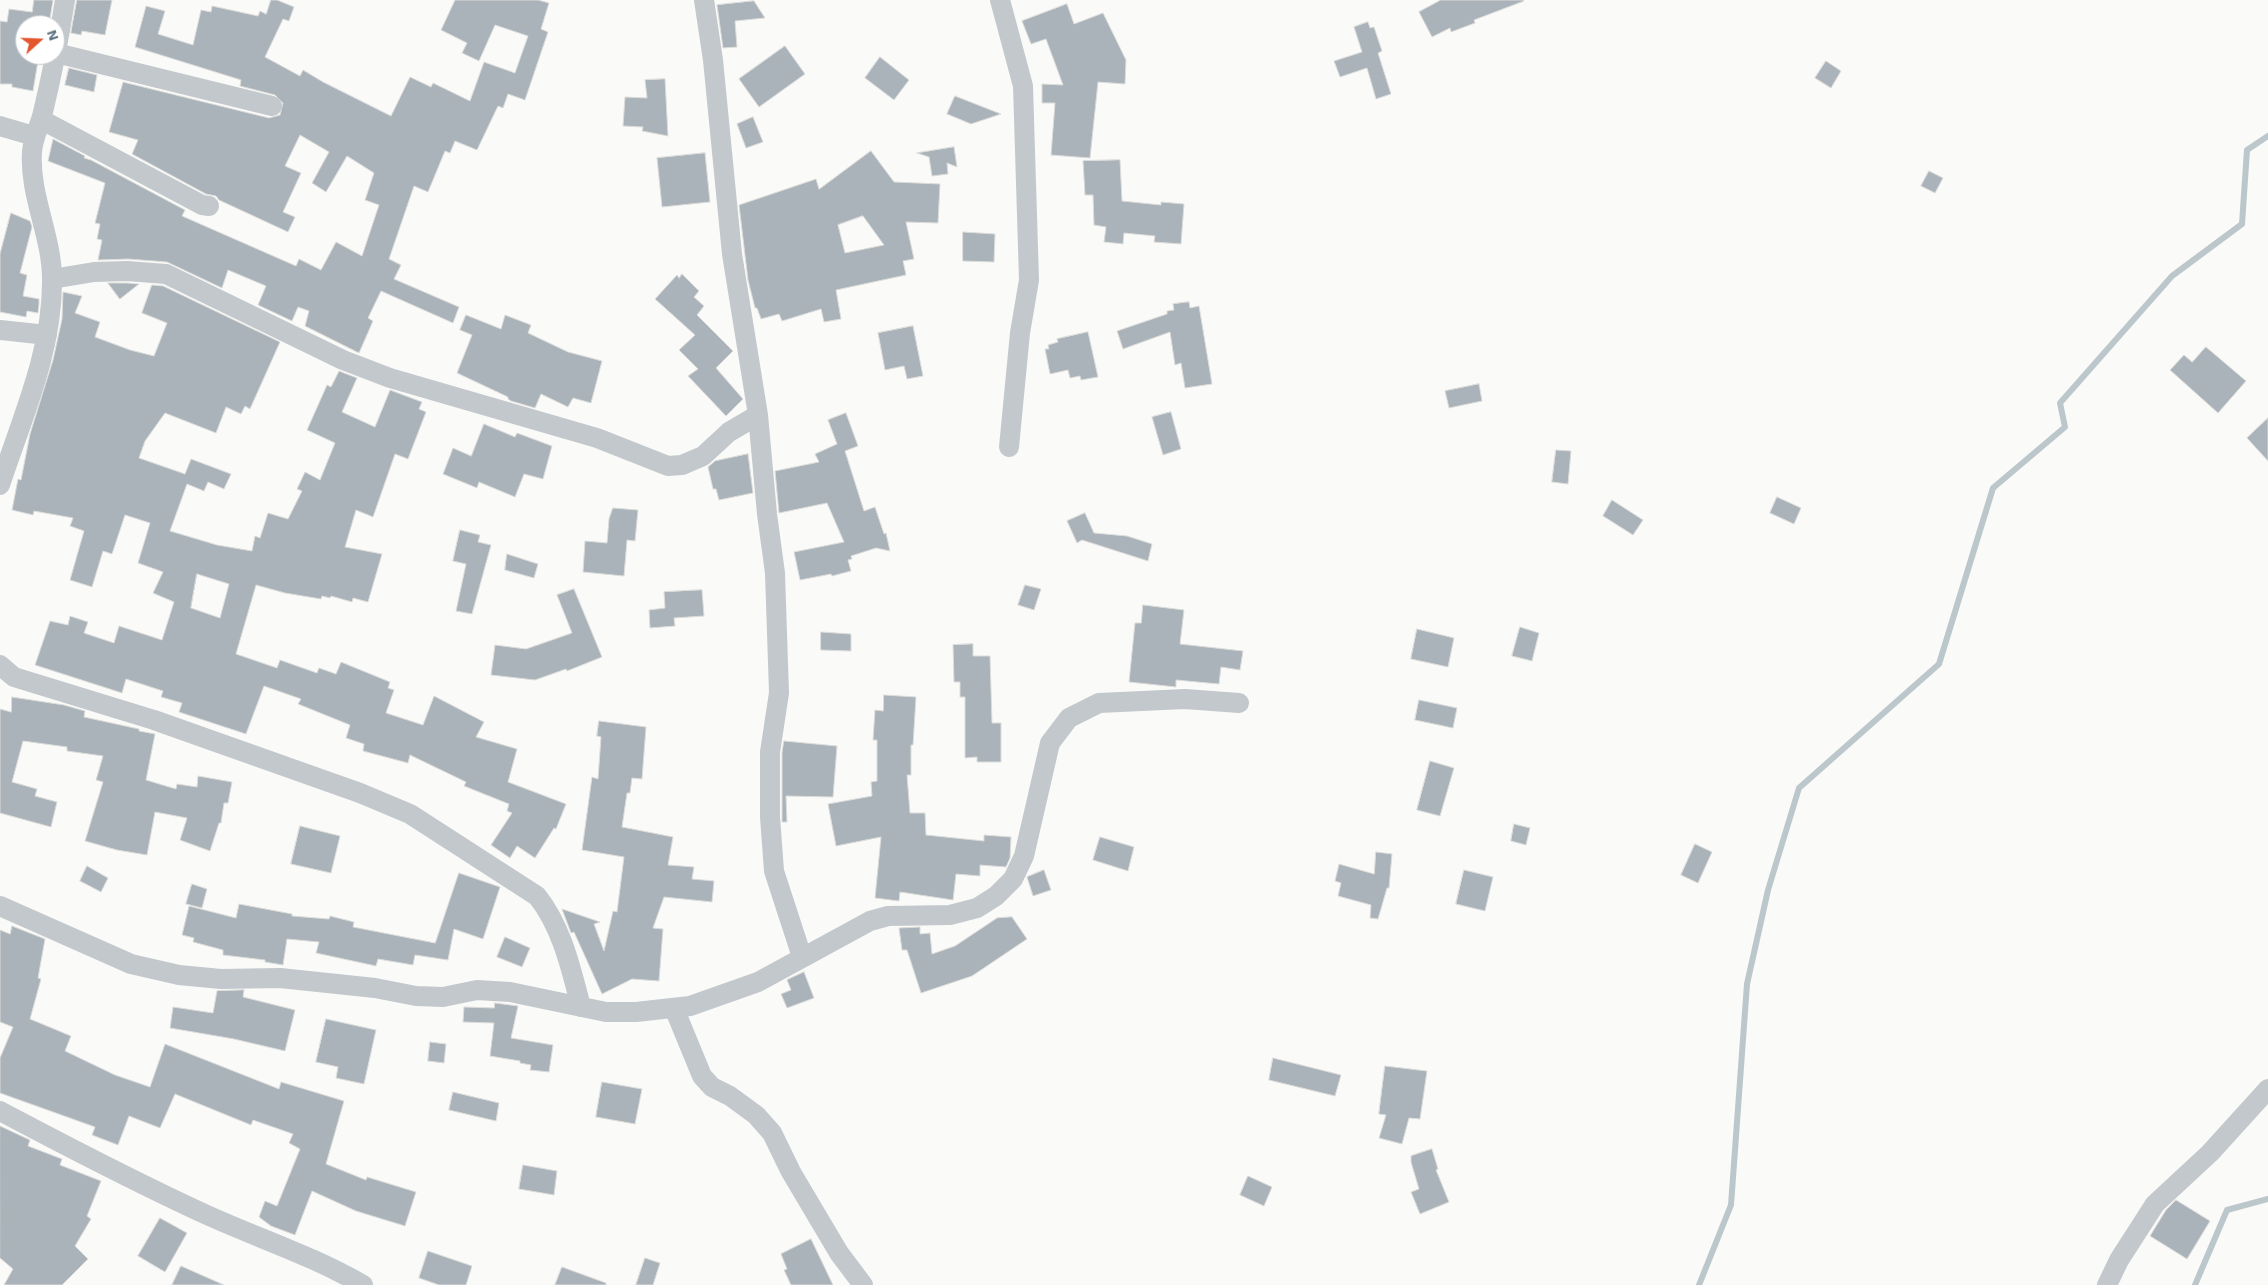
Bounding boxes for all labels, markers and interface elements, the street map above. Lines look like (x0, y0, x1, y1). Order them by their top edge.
north arrow (15, 15, 65, 65)
text: N (44, 28, 62, 43)

